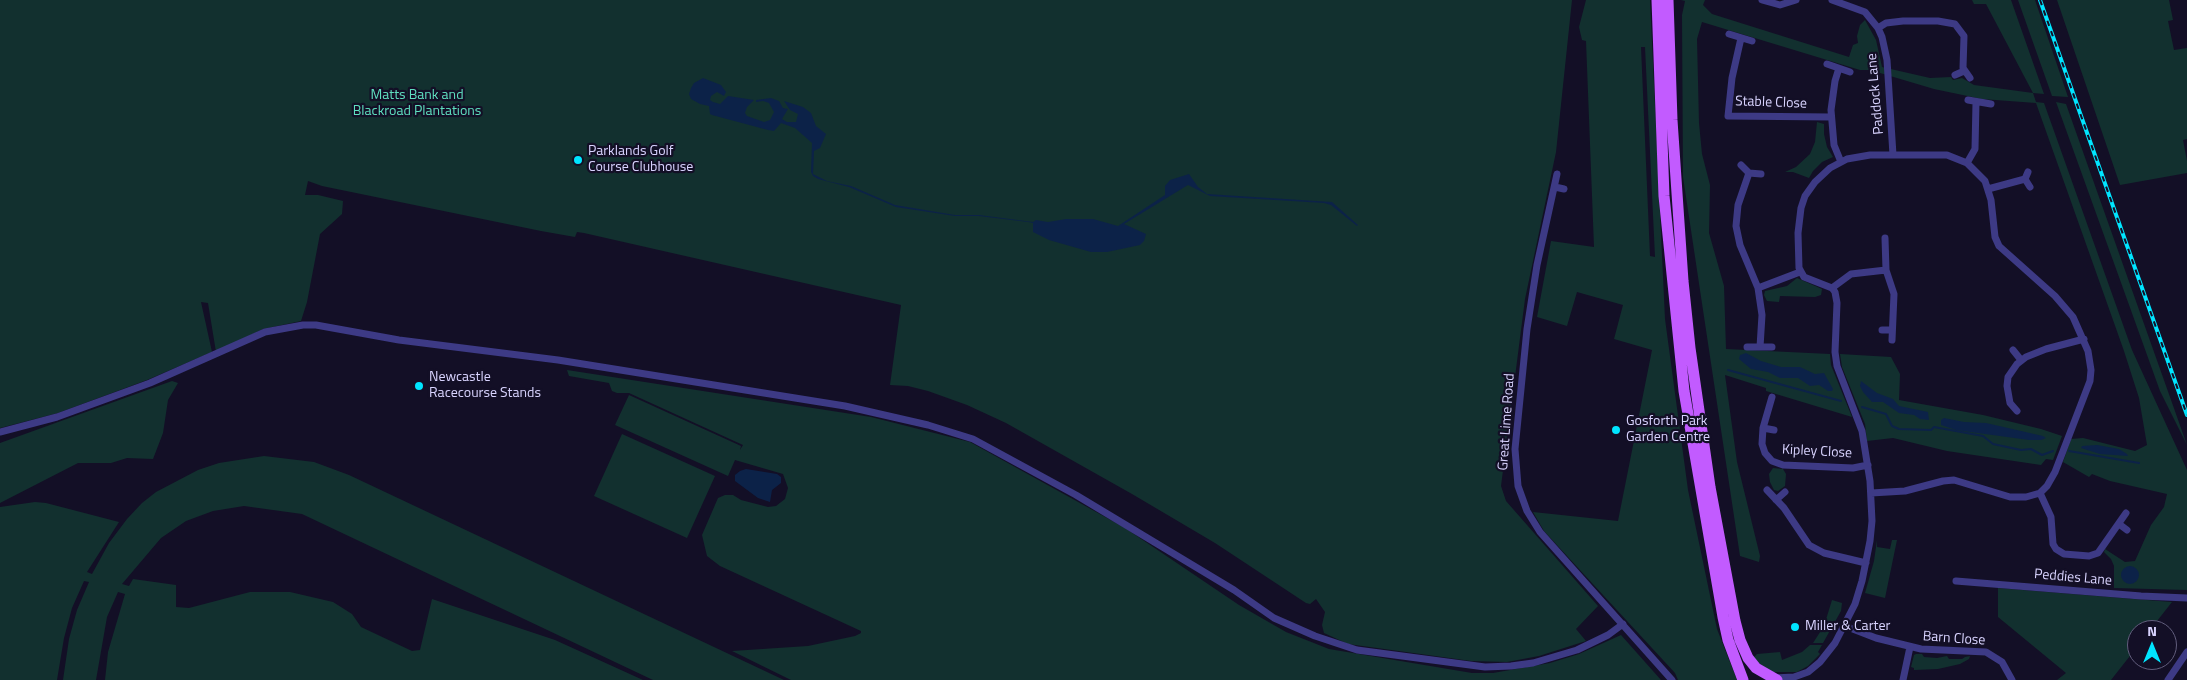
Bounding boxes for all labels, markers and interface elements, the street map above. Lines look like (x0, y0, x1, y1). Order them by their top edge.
street label: Paddock Lane (1864, 53, 1888, 135)
park label: Matts Bank and Blackroad Plantations (353, 88, 481, 120)
street label: Stable Close (1735, 93, 1807, 113)
place label: Parklands Golf Course Clubhouse (588, 144, 693, 176)
marker: Parklands Golf Course Clubhouse (572, 154, 584, 166)
place label: Newcastle Racecourse Stands (429, 370, 541, 402)
street label: Great Lime Road (1495, 373, 1519, 471)
marker: Newcastle Racecourse Stands (413, 380, 425, 392)
place label: Gosforth Park Garden Centre (1626, 414, 1710, 447)
marker: Gosforth Park Garden Centre (1610, 424, 1622, 436)
street label: Kipley Close (1781, 442, 1853, 462)
street label: Peddies Lane (2033, 566, 2113, 590)
place label: Miller & Carter (1805, 619, 1890, 635)
north arrow (2127, 620, 2177, 670)
text: N (2147, 620, 2157, 641)
marker: Miller & Carter (1789, 621, 1801, 633)
street label: Barn Close (1922, 628, 1986, 650)

